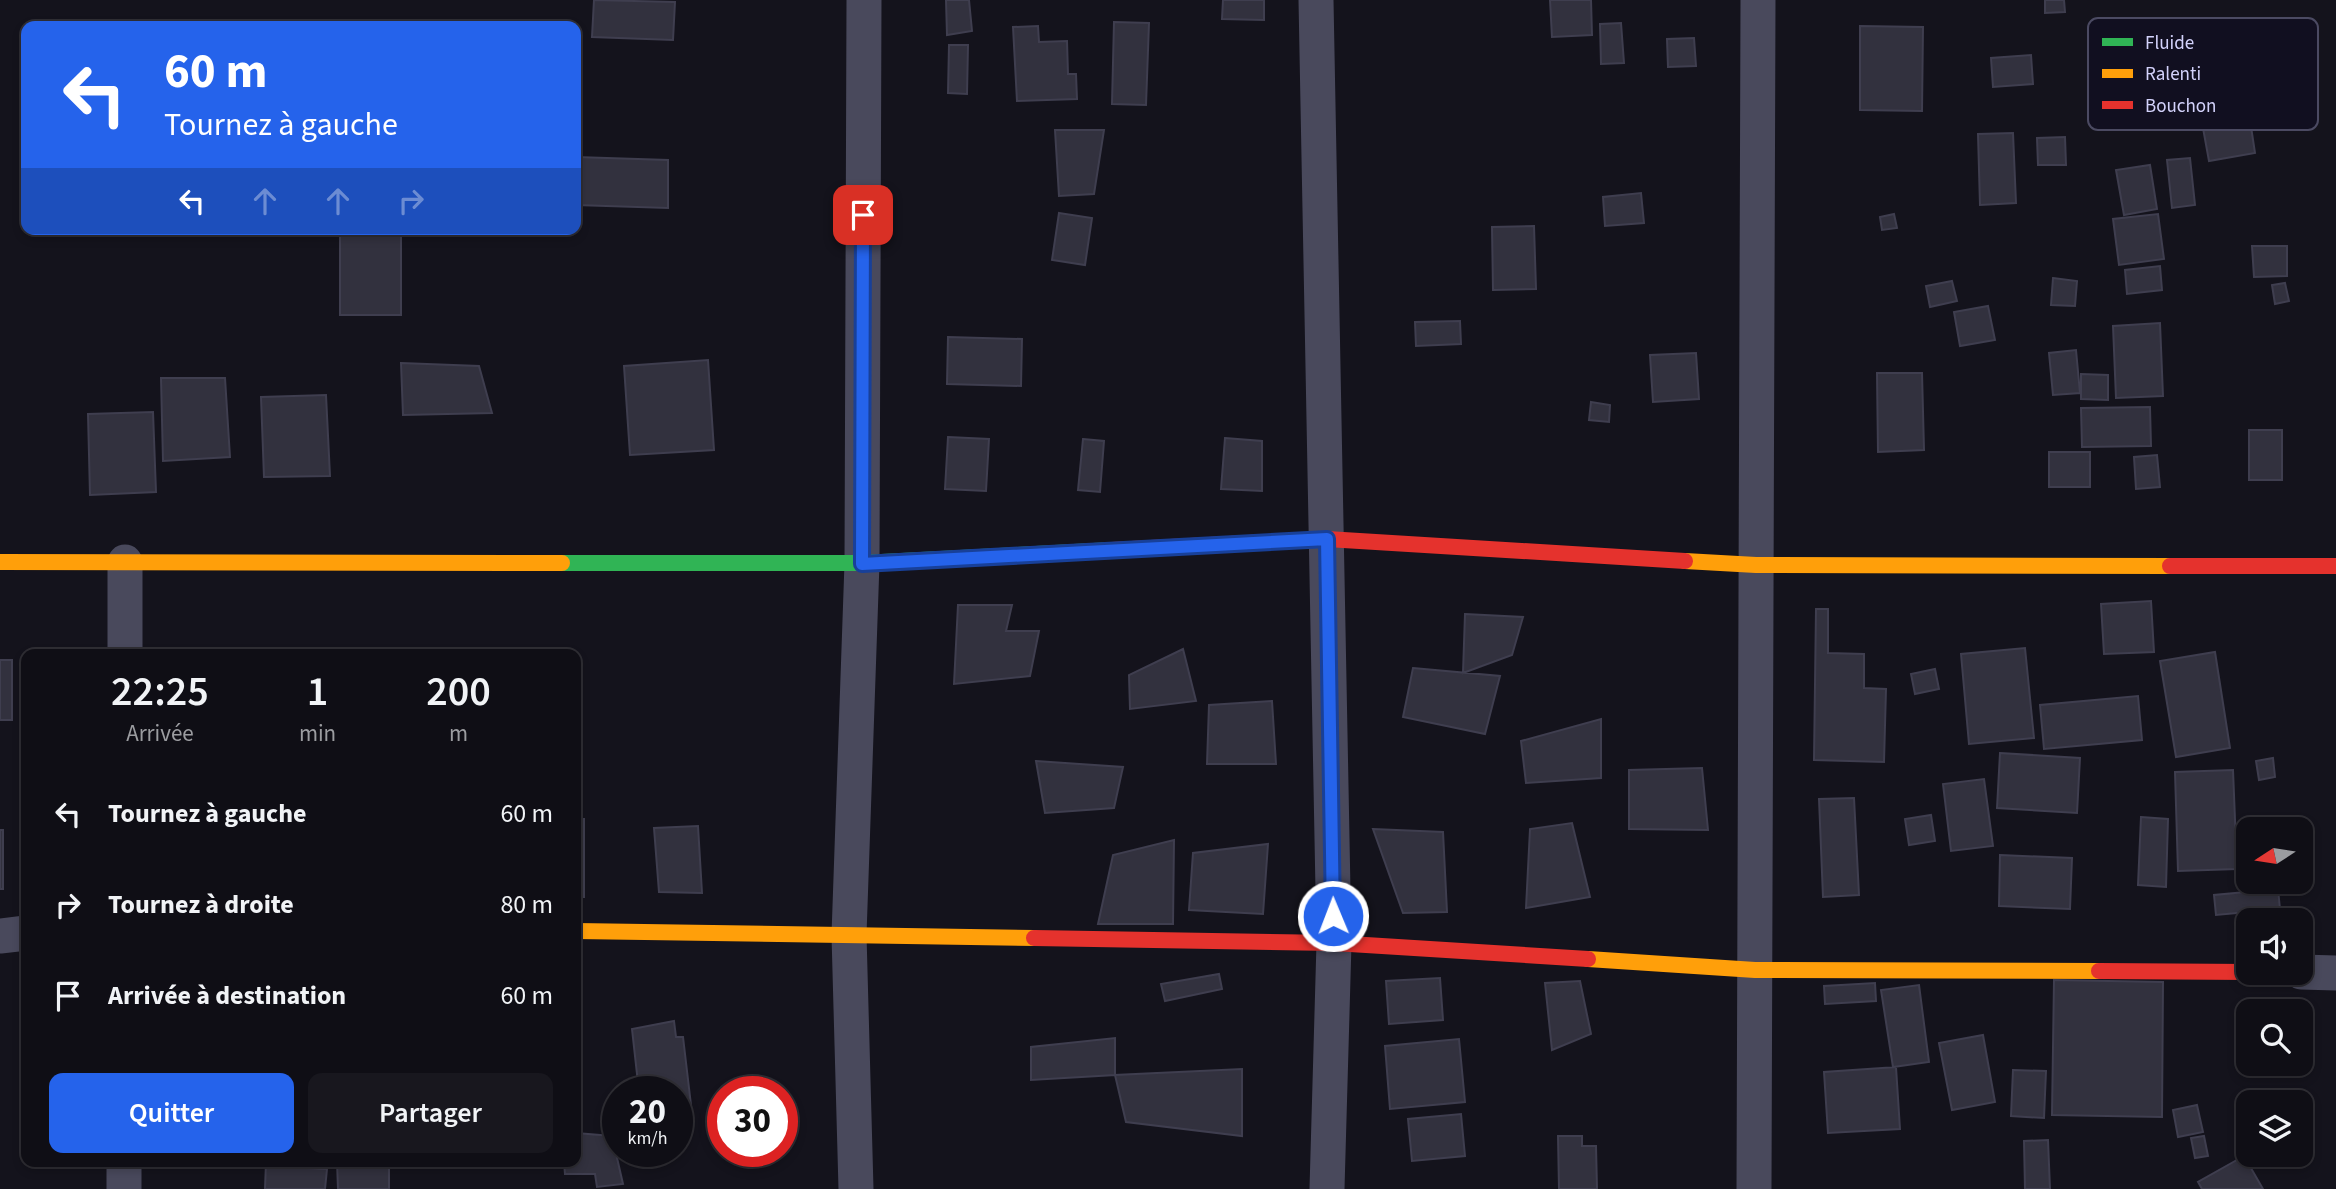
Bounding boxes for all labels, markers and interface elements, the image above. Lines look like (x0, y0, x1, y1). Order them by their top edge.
legend (2088, 18, 2318, 130)
text: Fluide (2145, 30, 2194, 57)
text: 60 m (164, 37, 268, 107)
icon: left (49, 49, 140, 140)
text: Ralenti (2145, 61, 2201, 88)
text: Bouchon (2145, 93, 2217, 120)
text: Tournez à gauche (164, 102, 398, 148)
icon: left (173, 182, 211, 220)
icon: ahead (246, 182, 284, 220)
icon: ahead (319, 182, 357, 220)
icon: right (392, 182, 430, 220)
pin (833, 185, 893, 245)
icon: arrive (844, 196, 882, 234)
text: 22:25 (111, 662, 209, 722)
text: 1 (307, 662, 328, 722)
text: 200 (426, 662, 491, 722)
text: Arrivée (126, 717, 194, 750)
text: min (299, 717, 336, 750)
text: m (449, 717, 468, 750)
icon: left (49, 795, 87, 833)
text: Tournez à gauche (108, 795, 307, 832)
text: 60 m (500, 795, 553, 832)
north arrow (2236, 817, 2314, 894)
map controls (2236, 817, 2313, 1167)
position arrow (1296, 879, 1370, 953)
icon: right (49, 886, 87, 924)
text: Tournez à droite (108, 886, 294, 923)
text: 80 m (500, 886, 553, 923)
button: sound (2236, 908, 2313, 985)
icon: arrive (49, 977, 87, 1015)
text: Arrivée à destination (108, 977, 346, 1014)
text: 60 m (500, 977, 553, 1014)
button: search (2236, 999, 2313, 1076)
button: Quitter (49, 1073, 294, 1153)
button: Partager (308, 1073, 553, 1153)
speed limit sign: 30 (707, 1076, 798, 1167)
text: 20 (629, 1087, 666, 1137)
button: layers (2236, 1090, 2313, 1167)
text: km/h (628, 1126, 667, 1151)

